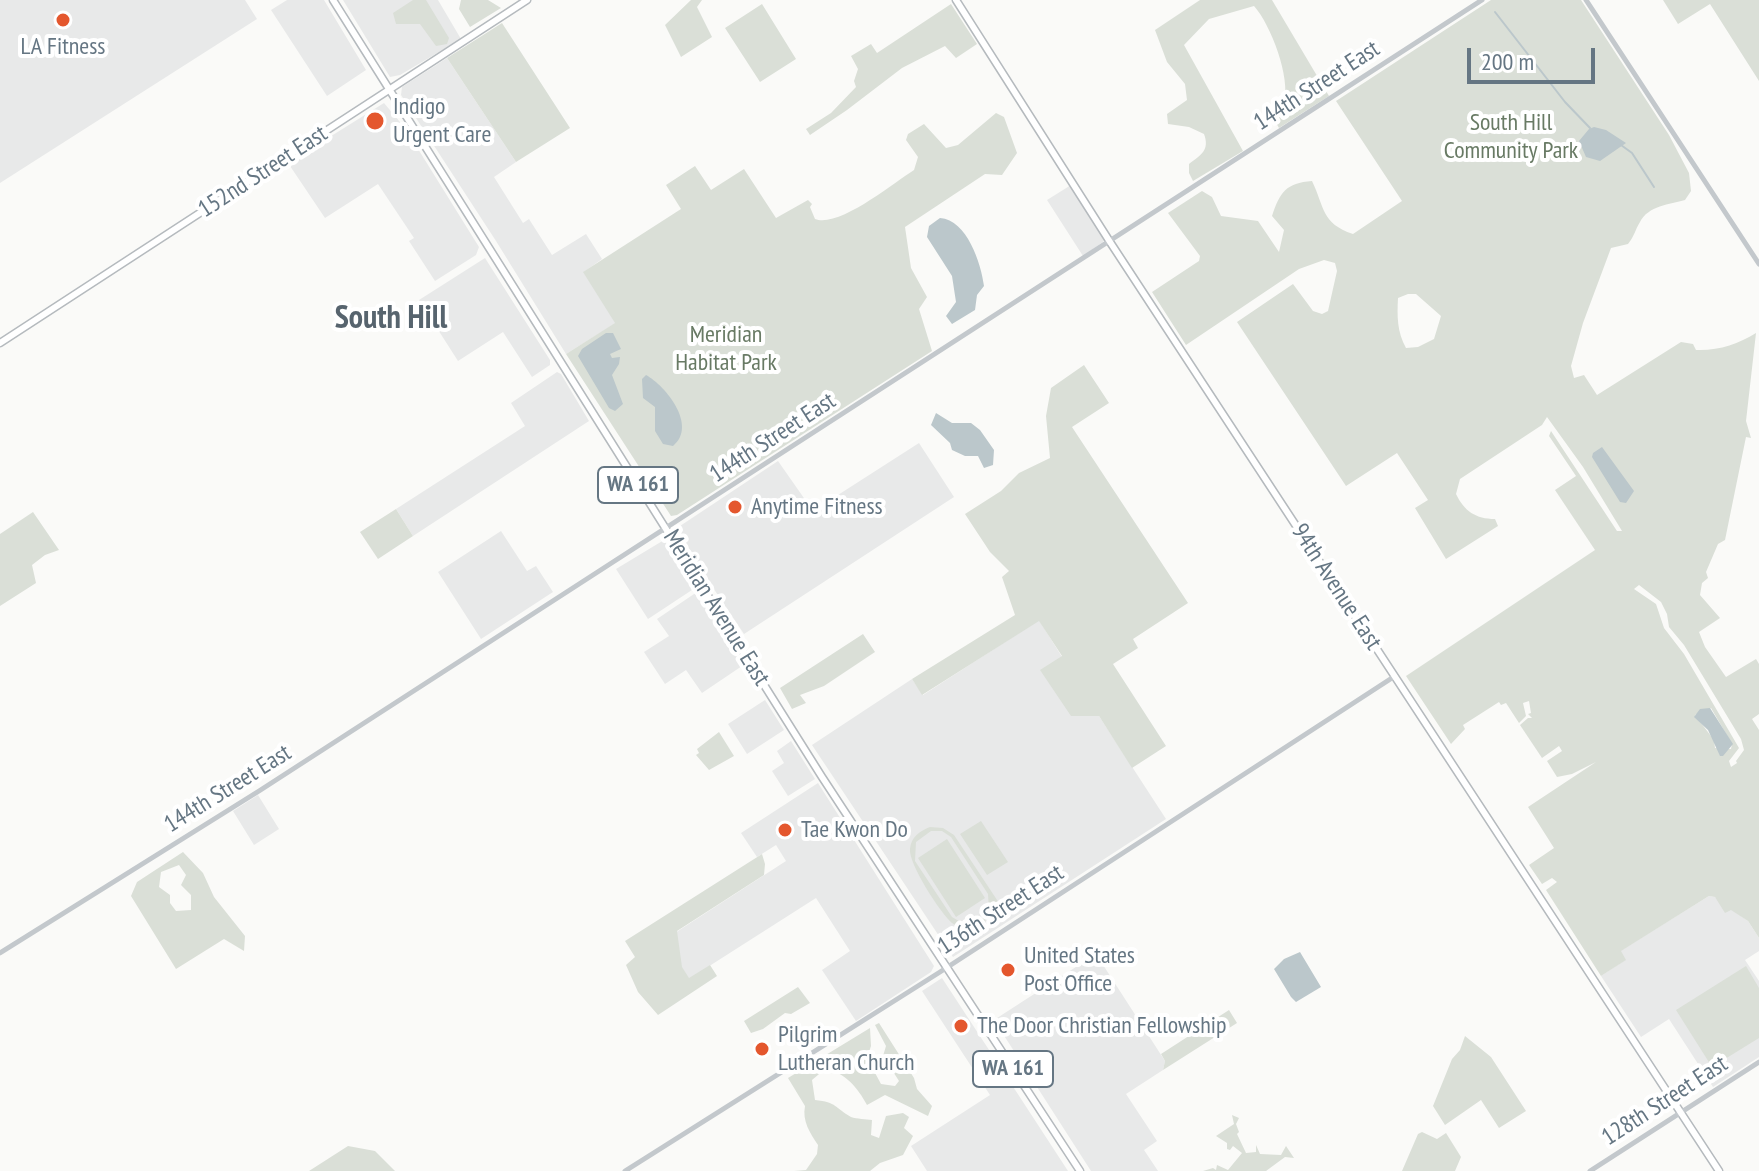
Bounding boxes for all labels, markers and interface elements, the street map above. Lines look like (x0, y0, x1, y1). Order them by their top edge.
marker: LA Fitness (54, 11, 72, 29)
scale bar (1471, 32, 1599, 82)
place label: LA Fitness (21, 33, 105, 61)
street label: 144th Street East (1249, 35, 1385, 137)
text: 200 m (1481, 46, 1534, 77)
place label: Indigo Urgent Care (393, 93, 491, 149)
park label: South Hill Community Park (1444, 109, 1578, 165)
marker: Indigo Urgent Care (364, 110, 386, 132)
street label: 152nd Street East (193, 120, 333, 224)
district label: South Hill (335, 300, 447, 338)
park label: Meridian Habitat Park (675, 321, 777, 377)
street label: 144th Street East (705, 387, 841, 489)
road number: WA 161 (598, 467, 678, 503)
place label: Anytime Fitness (751, 493, 883, 521)
marker: Anytime Fitness (726, 498, 744, 516)
street label: 94th Avenue East (1285, 519, 1387, 655)
street label: Meridian Avenue East (657, 525, 775, 691)
street label: 144th Street East (159, 739, 297, 839)
place label: Tae Kwon Do (801, 816, 908, 844)
marker: Tae Kwon Do (776, 821, 794, 839)
street label: 136th Street East (933, 859, 1069, 961)
place label: United States Post Office (1024, 942, 1135, 998)
marker: United States Post Office (999, 961, 1017, 979)
place label: The Door Christian Fellowship (977, 1012, 1226, 1040)
marker: The Door Christian Fellowship (952, 1017, 970, 1035)
place label: Pilgrim Lutheran Church (778, 1021, 915, 1077)
marker: Pilgrim Lutheran Church (753, 1040, 771, 1058)
street label: 128th Street East (1597, 1050, 1733, 1152)
road number: WA 161 (973, 1051, 1053, 1087)

